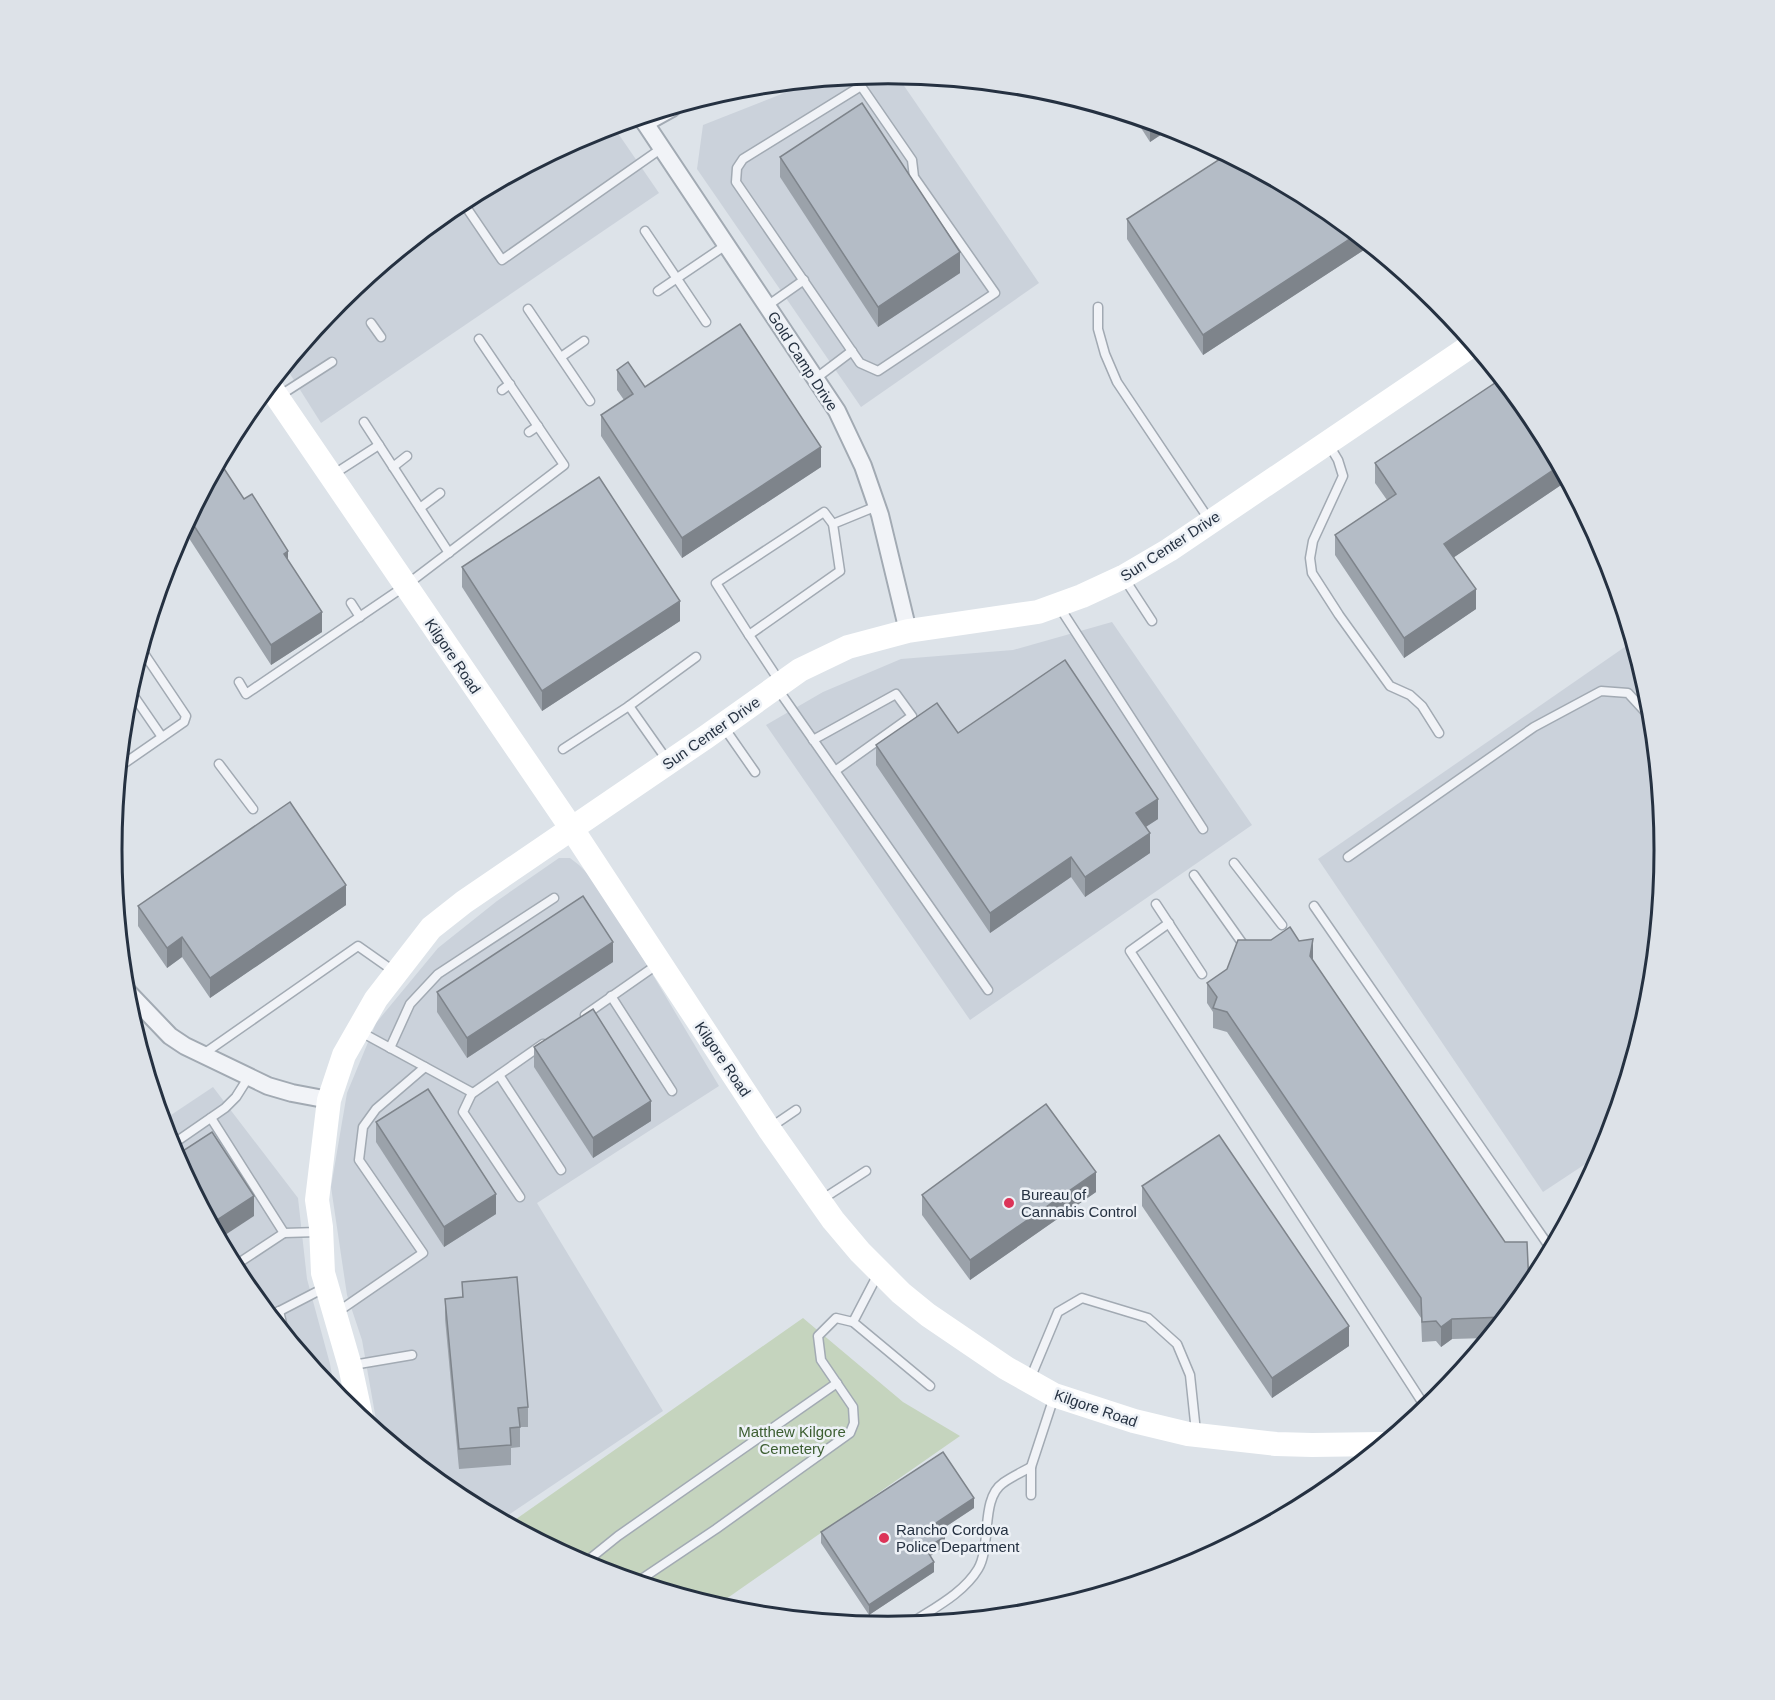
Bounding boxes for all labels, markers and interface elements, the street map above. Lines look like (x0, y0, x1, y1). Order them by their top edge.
street label: Gold Camp Drive (765, 308, 841, 414)
street label: Sun Center Drive (1117, 508, 1223, 584)
street label: Kilgore Road (422, 615, 484, 697)
street label: Sun Center Drive (659, 693, 763, 773)
street label: Kilgore Road (692, 1018, 754, 1100)
place label: Bureau of Cannabis Control (1021, 1186, 1137, 1220)
marker: Bureau of Cannabis Control (1002, 1196, 1016, 1210)
street label: Kilgore Road (1052, 1386, 1140, 1430)
park label: Matthew Kilgore Cemetery (738, 1423, 846, 1457)
place label: Rancho Cordova Police Department (896, 1521, 1020, 1555)
marker: Rancho Cordova Police Department (877, 1531, 891, 1545)

